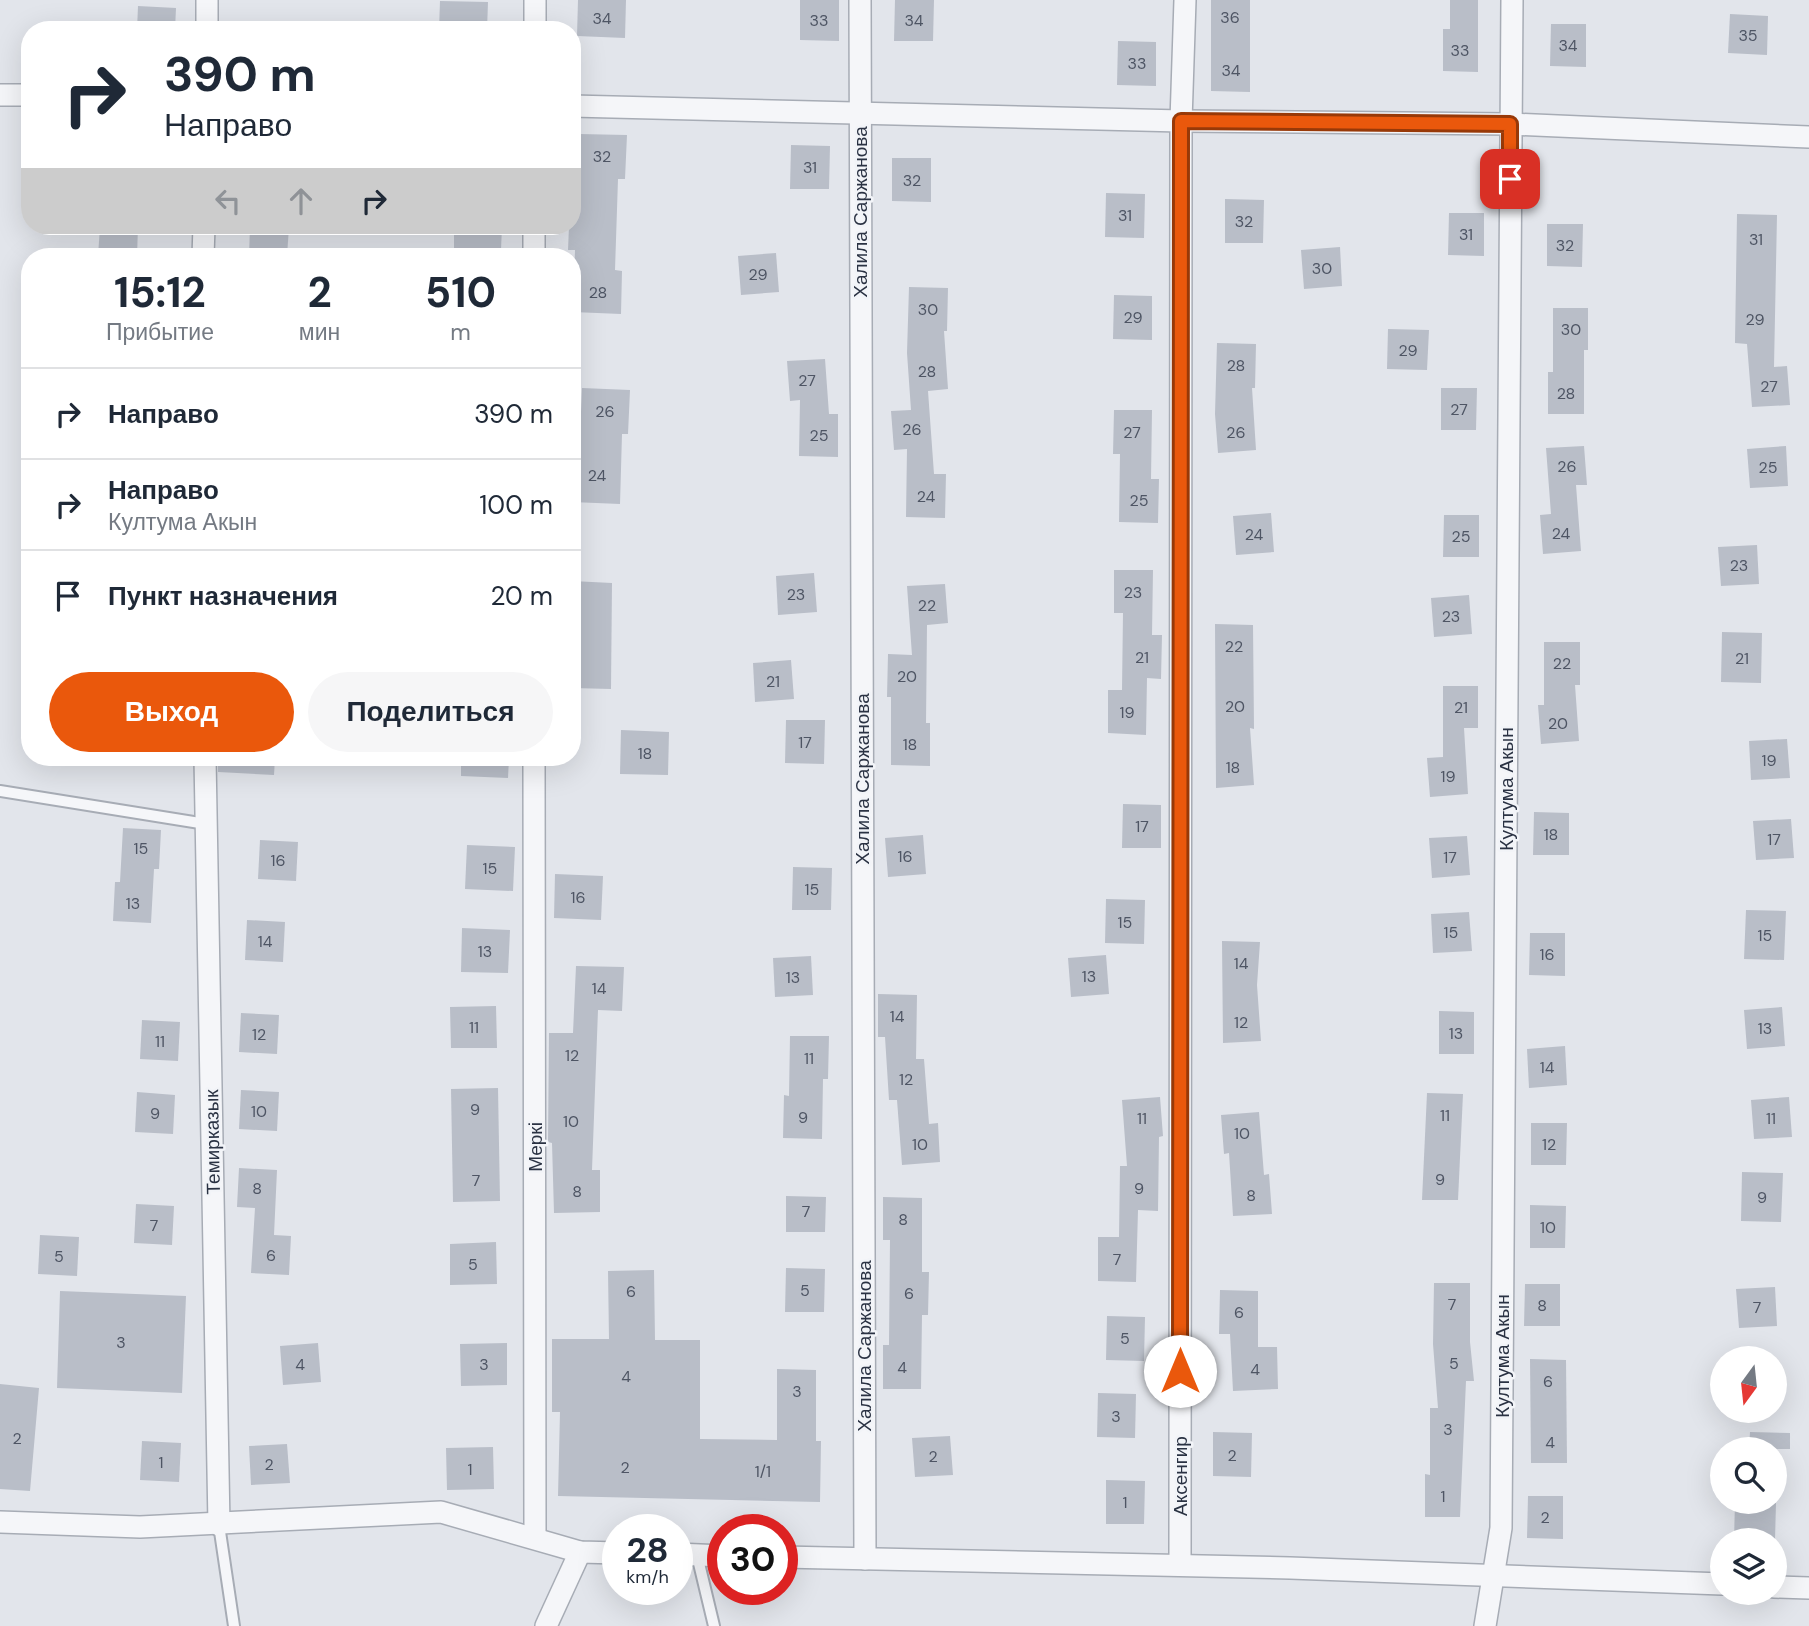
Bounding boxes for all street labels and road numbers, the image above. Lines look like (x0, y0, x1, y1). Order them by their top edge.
street label: Халила Саржанова (848, 126, 873, 298)
street label: Халила Саржанова (850, 693, 875, 865)
street label: Култума Акын (1494, 727, 1519, 851)
street label: Темирказык (199, 1089, 226, 1195)
street label: Меркі (523, 1122, 548, 1172)
street label: Халила Саржанова (852, 1260, 877, 1432)
street label: Култума Акын (1490, 1294, 1515, 1418)
street label: Аксенгир (1168, 1436, 1193, 1516)

